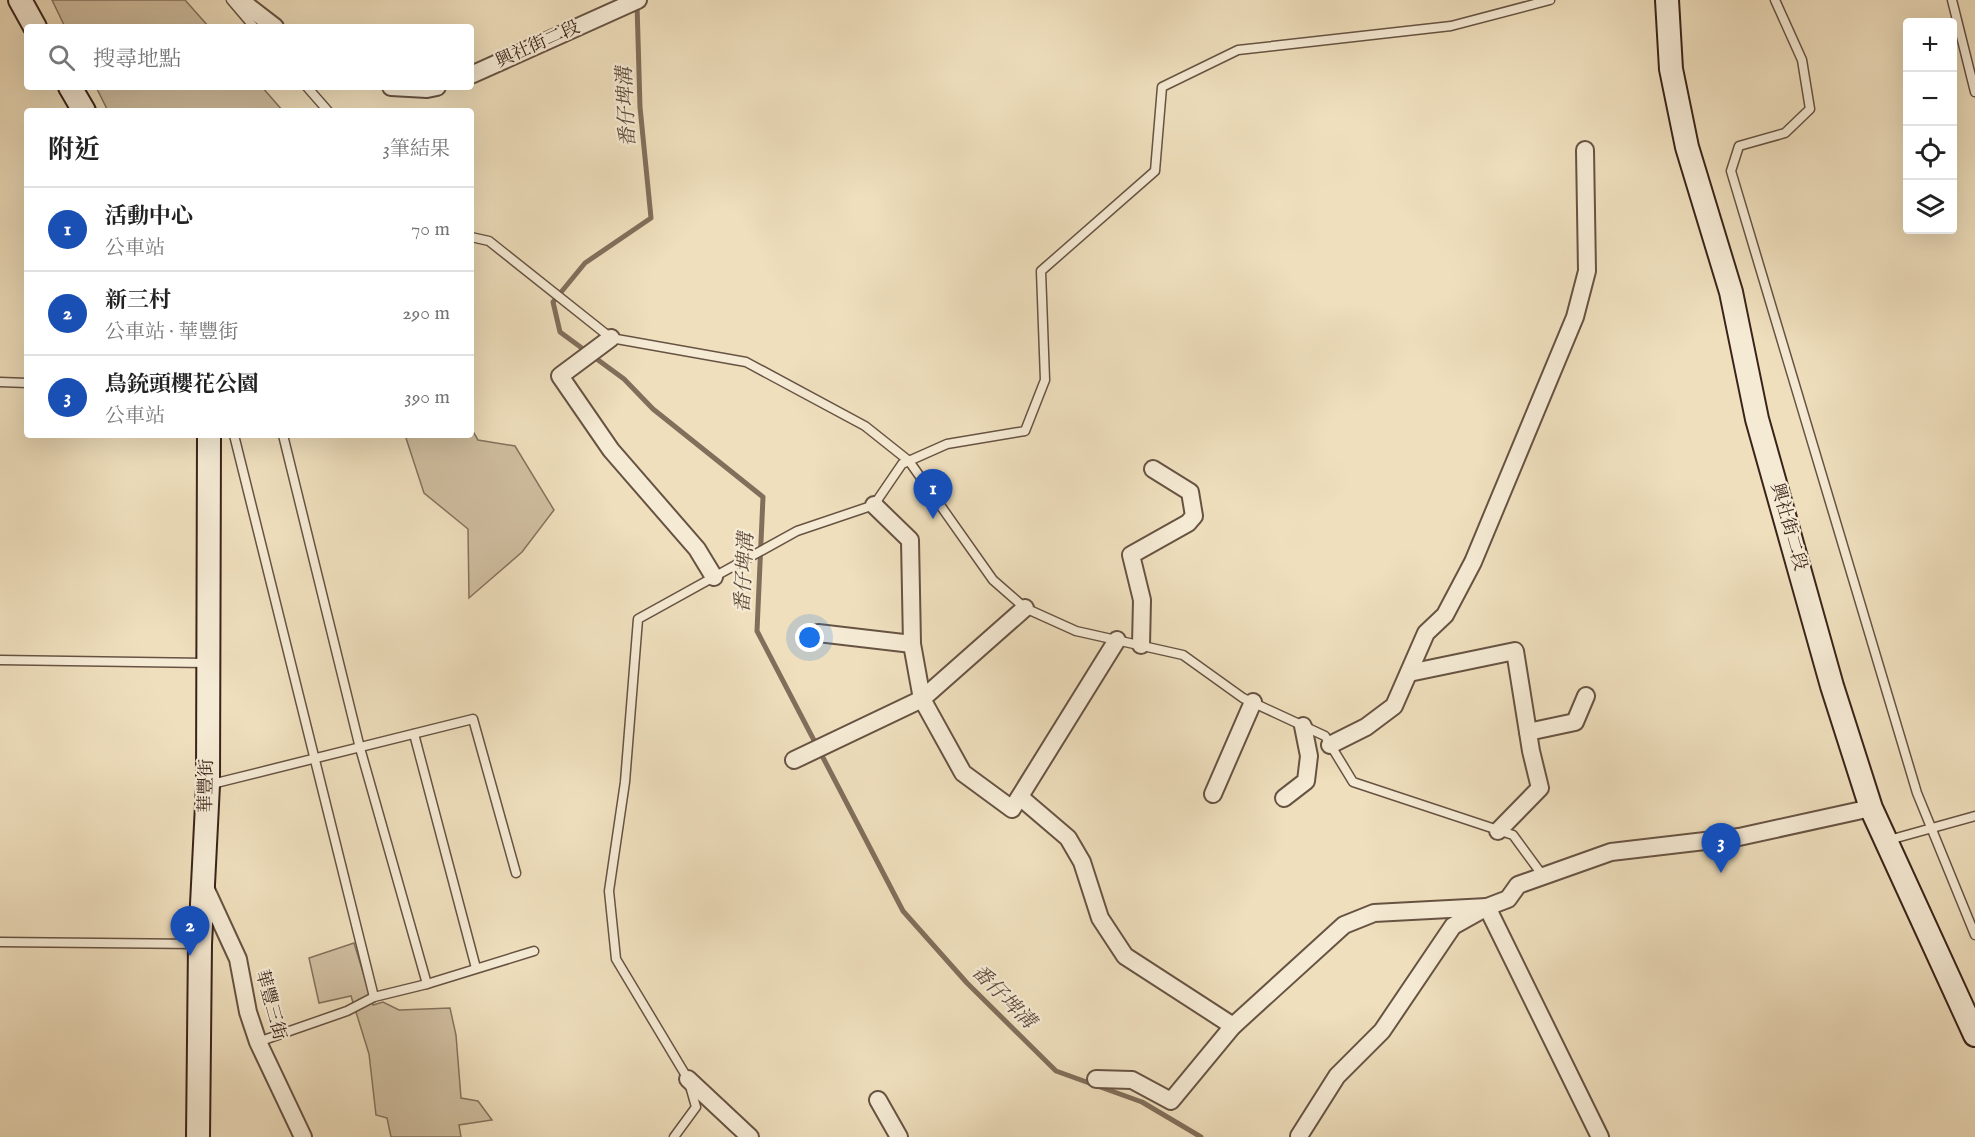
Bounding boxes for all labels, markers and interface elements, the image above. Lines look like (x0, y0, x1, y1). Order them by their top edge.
street label: 興社街二段 (492, 16, 584, 74)
map controls (1903, 18, 1957, 234)
button: + (1903, 18, 1957, 72)
search box (24, 24, 474, 90)
icon: search (45, 41, 78, 74)
text: 搜尋地點 (93, 46, 181, 74)
water label: 番仔埤溝 (612, 63, 642, 148)
button: − (1903, 72, 1957, 126)
button: locate (1903, 126, 1957, 180)
text: 附近 (48, 134, 100, 167)
text: 3筆結果 (383, 137, 450, 162)
button: layers (1903, 180, 1957, 234)
text: 活動中心 (105, 203, 193, 231)
text: 1 (64, 217, 71, 242)
text: 70 m (411, 217, 450, 242)
text: 公車站 (105, 236, 165, 261)
text: 新三村 (105, 287, 171, 315)
text: 2 (63, 301, 72, 326)
text: 290 m (402, 301, 450, 326)
text: 公車站 · 華豐街 (105, 320, 238, 345)
text: 鳥銃頭櫻花公園 (105, 371, 259, 399)
text: 3 (64, 385, 71, 410)
text: 390 m (404, 385, 450, 410)
text: 公車站 (105, 404, 165, 429)
pin: 1 (914, 470, 952, 519)
street label: 興社街二段 (1765, 481, 1811, 573)
water label: 番仔埤溝 (730, 529, 760, 614)
your location (795, 623, 824, 652)
street label: 華豐街 (195, 759, 219, 813)
pin: 3 (1702, 824, 1740, 873)
pin: 2 (170, 906, 210, 956)
water label: 番仔埤溝 (966, 960, 1042, 1036)
street label: 華豐三街 (250, 967, 290, 1043)

